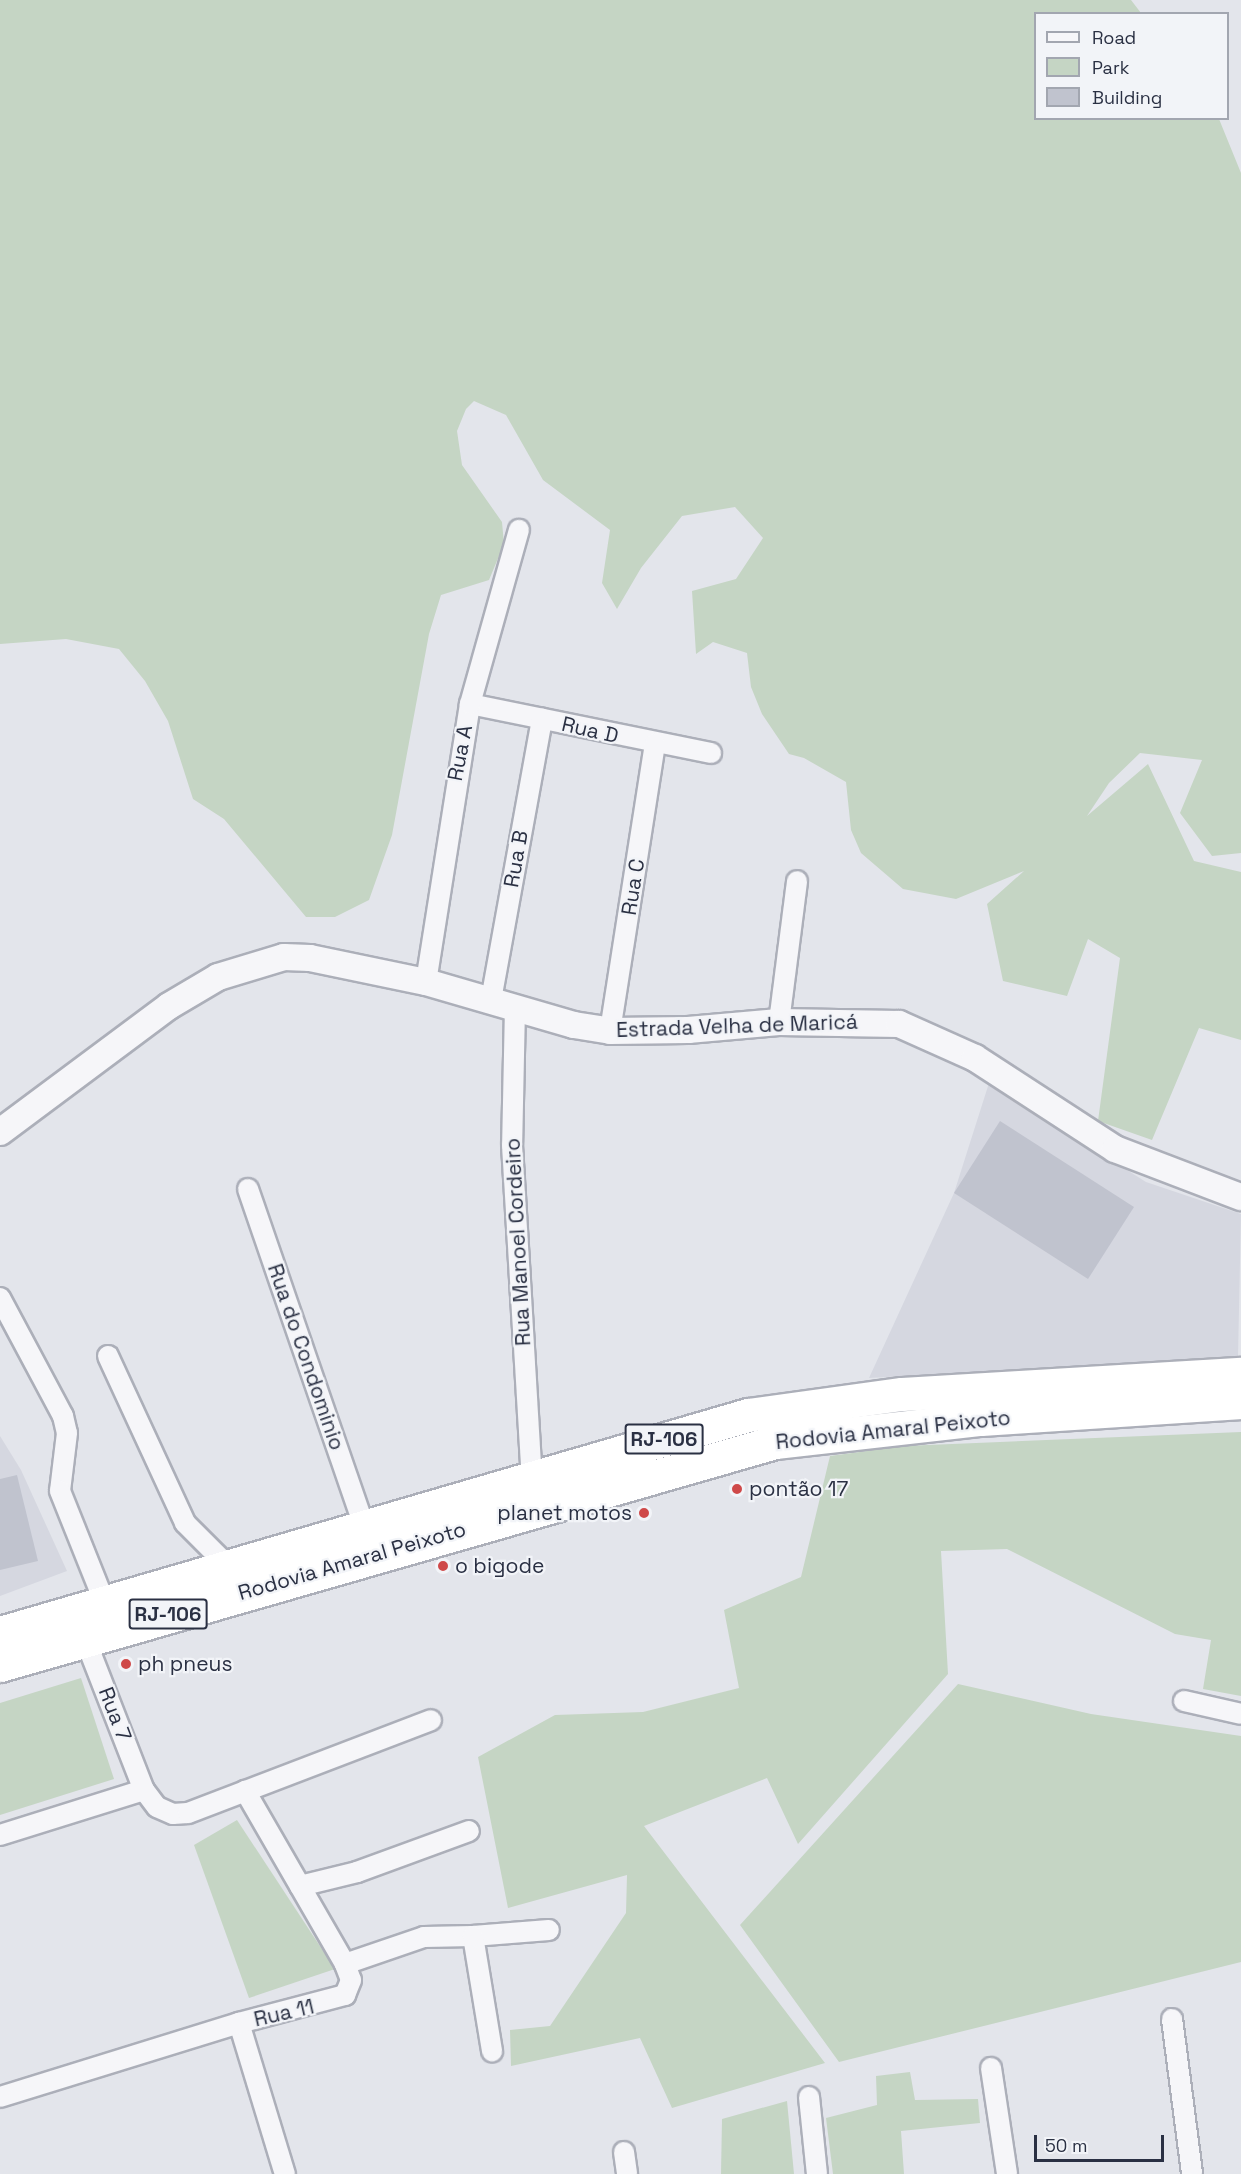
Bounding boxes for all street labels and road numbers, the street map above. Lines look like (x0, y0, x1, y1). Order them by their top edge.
street label: Rua D (559, 711, 621, 749)
street label: Rua A (442, 723, 478, 783)
street label: Rua B (499, 829, 533, 889)
street label: Rua C (616, 857, 650, 917)
street label: Estrada Velha de Maricá (616, 1009, 858, 1043)
street label: Rua Manoel Cordeiro (500, 1137, 536, 1347)
street label: Rua do Condominio (262, 1260, 350, 1454)
street label: Rodovia Amaral Peixoto (774, 1405, 1012, 1455)
road number: RJ-106 (624, 1422, 704, 1456)
street label: Rodovia Amaral Peixoto (235, 1516, 469, 1606)
road number: RJ-106 (128, 1597, 208, 1631)
street label: Rua 7 (93, 1684, 137, 1744)
street label: Rua 11 (251, 1994, 317, 2032)

